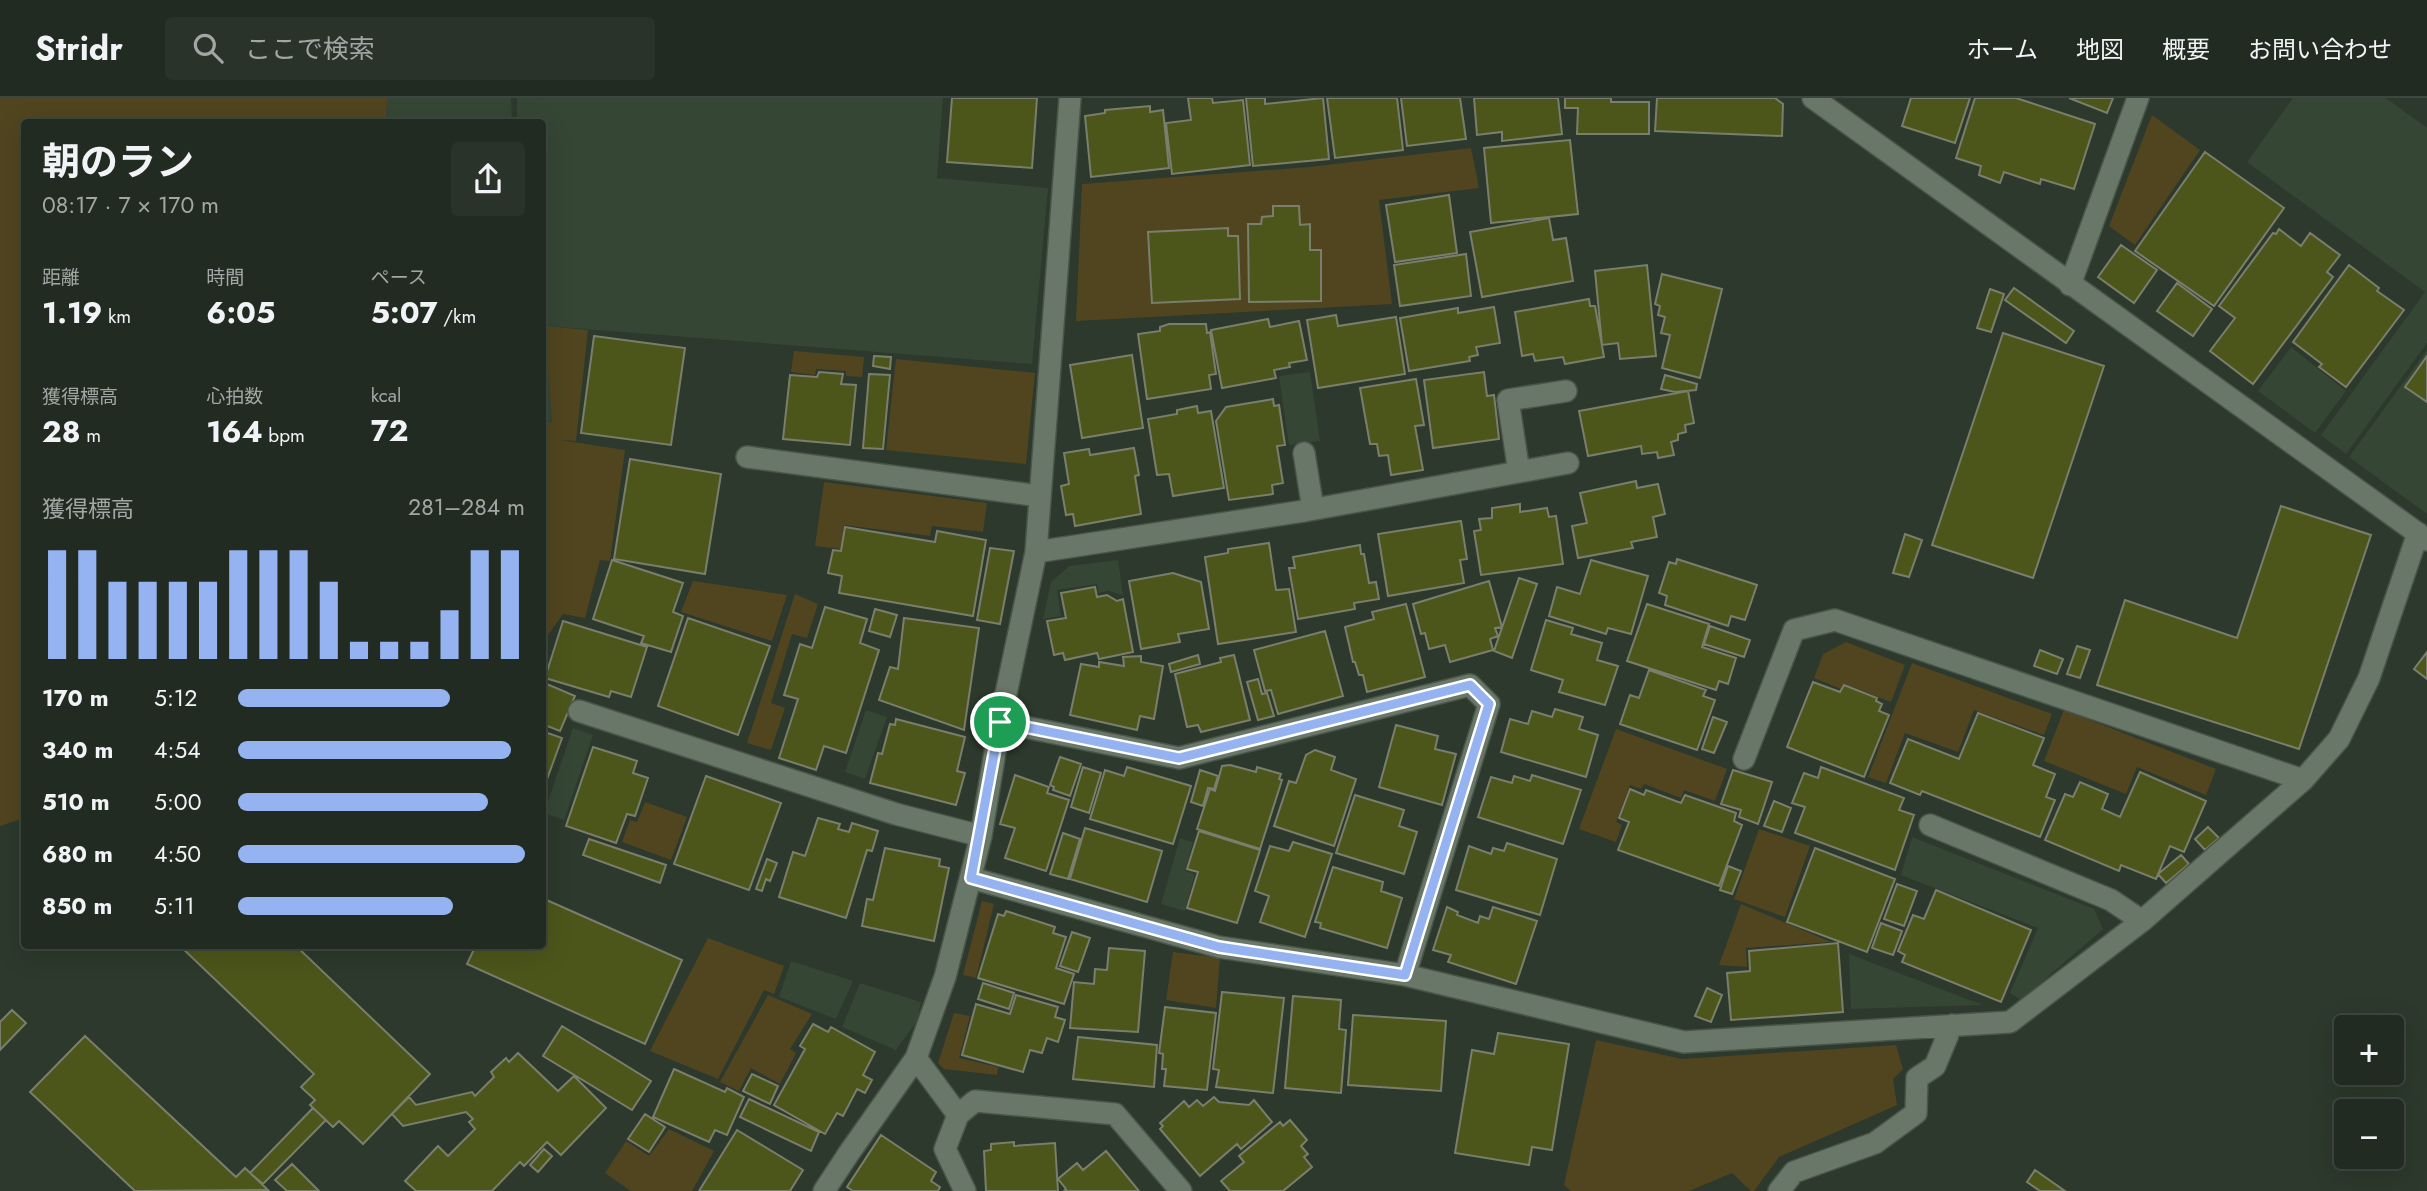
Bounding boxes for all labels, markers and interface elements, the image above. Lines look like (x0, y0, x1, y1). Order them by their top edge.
search box (165, 17, 655, 80)
text: Stridr (35, 25, 123, 72)
icon: search (189, 29, 227, 67)
text: ここで検索 (245, 30, 375, 68)
text: ホーム (1967, 32, 2038, 67)
text: 地図 (2076, 32, 2124, 67)
text: 概要 (2162, 32, 2210, 67)
text: お問い合わせ (2248, 32, 2392, 67)
text: 朝のラン (42, 134, 194, 189)
button: share (451, 142, 525, 216)
text: 08:17 · 7 × 170 m (42, 188, 219, 222)
text: 距離 (42, 264, 80, 291)
text: 時間 (206, 264, 244, 291)
text: ペース (371, 264, 427, 291)
text: 1.19 (42, 291, 102, 334)
text: 6:05 (206, 291, 275, 334)
text: 5:07 (371, 291, 438, 334)
text: km (102, 303, 131, 330)
text: /km (438, 303, 476, 330)
text: kcal (371, 382, 401, 409)
text: 獲得標高 (42, 383, 118, 410)
text: 心拍数 (206, 383, 263, 410)
text: 72 (371, 409, 408, 452)
text: 28 (42, 410, 81, 453)
text: 164 (206, 410, 263, 453)
text: m (81, 422, 101, 449)
text: bpm (263, 422, 305, 449)
text: 281–284 m (408, 490, 525, 524)
text: 獲得標高 (42, 492, 134, 526)
text: 170 m (42, 681, 109, 715)
text: 5:12 (154, 681, 197, 715)
pin (970, 692, 1030, 752)
icon: arrive (981, 703, 1019, 741)
text: 340 m (42, 733, 113, 767)
text: 4:54 (154, 733, 201, 767)
text: 510 m (42, 785, 110, 819)
text: 5:00 (154, 785, 201, 819)
text: 680 m (42, 837, 113, 871)
text: 4:50 (154, 837, 201, 871)
text: 850 m (42, 889, 112, 923)
text: 5:11 (154, 889, 195, 923)
map controls (2334, 1015, 2404, 1169)
button: + (2334, 1015, 2404, 1085)
button: − (2334, 1099, 2404, 1169)

